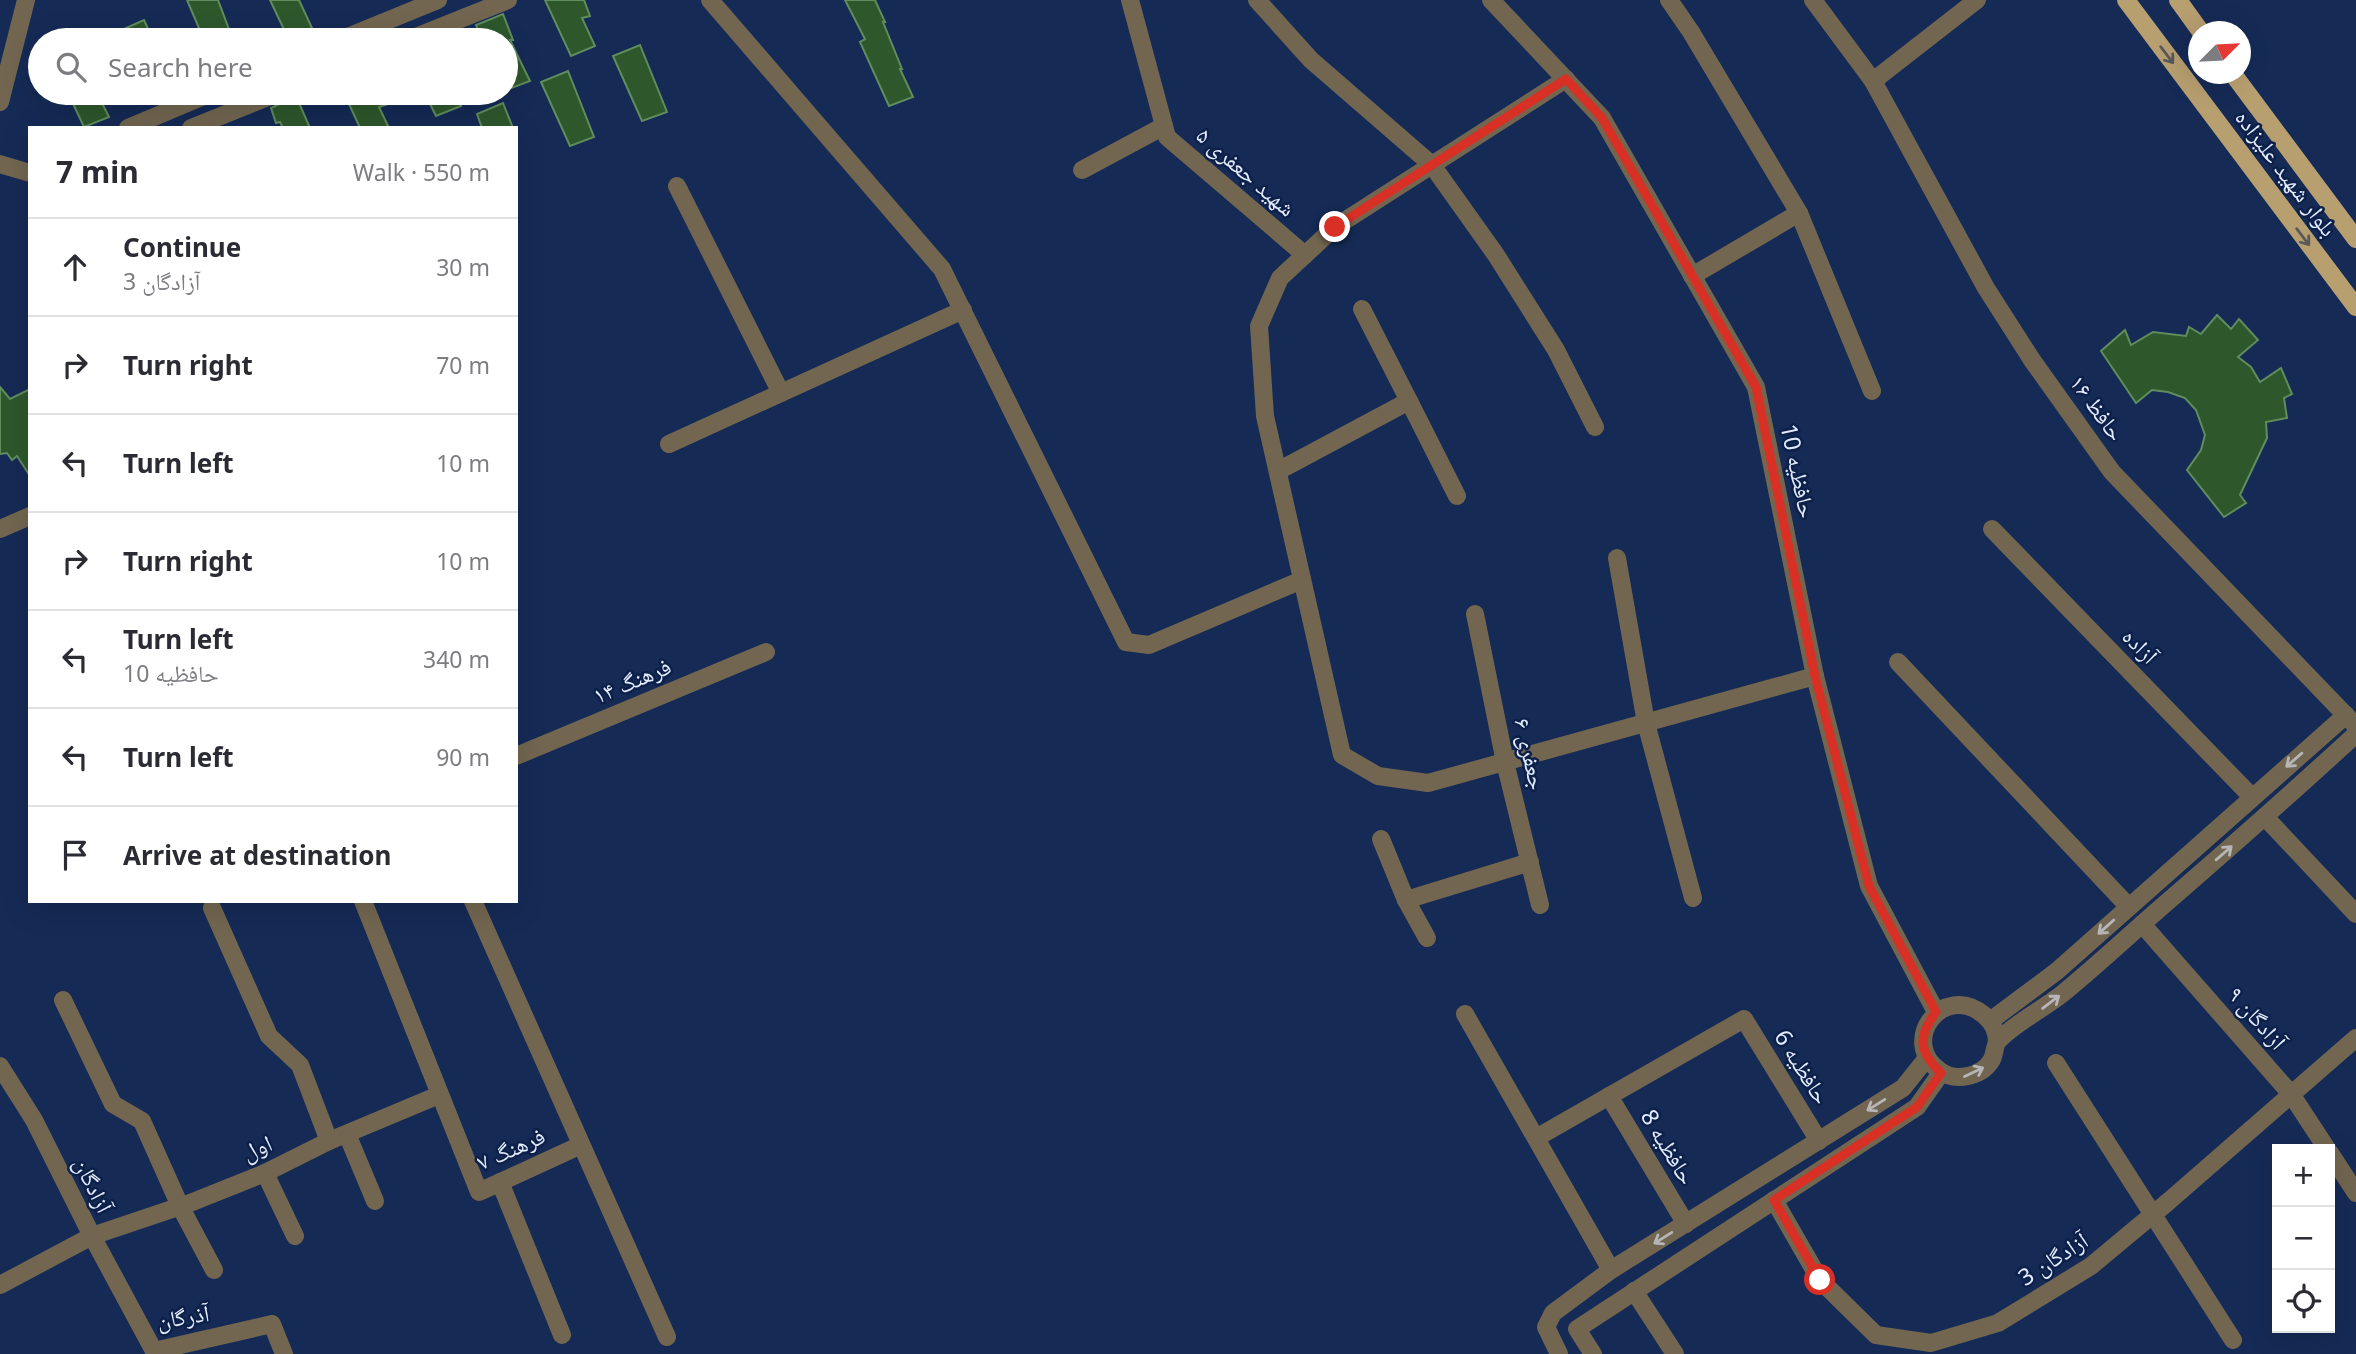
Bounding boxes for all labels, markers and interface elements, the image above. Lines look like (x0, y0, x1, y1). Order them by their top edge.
north arrow (2188, 21, 2251, 84)
search box (28, 28, 518, 105)
one-way arrow (2159, 45, 2174, 64)
icon: search (52, 48, 90, 86)
text: Search here (108, 49, 253, 85)
street label: بلوار شهید علیزاده (2228, 102, 2345, 242)
street label: شهید جعفری ۵ (1190, 119, 1303, 223)
text: 7 min (56, 151, 139, 192)
text: Walk · 550 m (353, 156, 490, 188)
route end (1319, 211, 1350, 242)
one-way arrow (2296, 227, 2311, 246)
text: Continue (123, 229, 241, 265)
icon: ahead (56, 248, 94, 286)
text: 30 m (436, 251, 490, 283)
text: آزادگان 3 (123, 265, 200, 297)
icon: right (56, 346, 94, 384)
text: Turn right (123, 347, 253, 383)
text: 70 m (436, 349, 490, 381)
street label: حافظ ۱۶ (2063, 368, 2133, 447)
street label: حافظیه 10 (1773, 421, 1825, 521)
icon: left (56, 444, 94, 482)
text: Turn left (123, 445, 234, 481)
text: 10 m (436, 447, 490, 479)
icon: right (56, 542, 94, 580)
text: Turn right (123, 543, 253, 579)
text: 10 m (436, 545, 490, 577)
street label: آزاده (2116, 620, 2166, 671)
text: Turn left (123, 621, 234, 657)
icon: left (56, 640, 94, 678)
text: 340 m (423, 643, 490, 675)
street label: فرهنگ ۱۴ (588, 649, 676, 711)
text: حافظیه 10 (123, 657, 219, 689)
street label: جعفری ۶ (1507, 715, 1555, 793)
icon: left (56, 738, 94, 776)
text: Turn left (123, 739, 234, 775)
text: 90 m (436, 741, 490, 773)
one-way arrow (2286, 752, 2304, 768)
icon: arrive (56, 836, 94, 874)
text: Arrive at destination (123, 837, 392, 873)
one-way arrow (2214, 845, 2232, 861)
one-way arrow (2097, 919, 2115, 935)
street label: آزادگان ۹ (2221, 979, 2295, 1057)
one-way arrow (2041, 994, 2060, 1009)
street label: حافظیه 6 (1767, 1023, 1838, 1110)
one-way arrow (1963, 1065, 1984, 1078)
one-way arrow (1867, 1098, 1887, 1112)
street label: حافظیه 8 (1634, 1103, 1704, 1190)
street label: فرهنگ ۷ (471, 1119, 550, 1177)
street label: اول (236, 1126, 277, 1168)
map controls (2272, 1144, 2335, 1333)
button: + (2272, 1144, 2335, 1207)
street label: آزادگان (67, 1151, 122, 1219)
button: − (2272, 1207, 2335, 1270)
street label: آزادگان 3 (2011, 1223, 2095, 1293)
one-way arrow (1653, 1232, 1673, 1246)
route start (1804, 1264, 1835, 1295)
button: locate (2272, 1270, 2335, 1333)
street label: آذرگان (154, 1296, 213, 1336)

